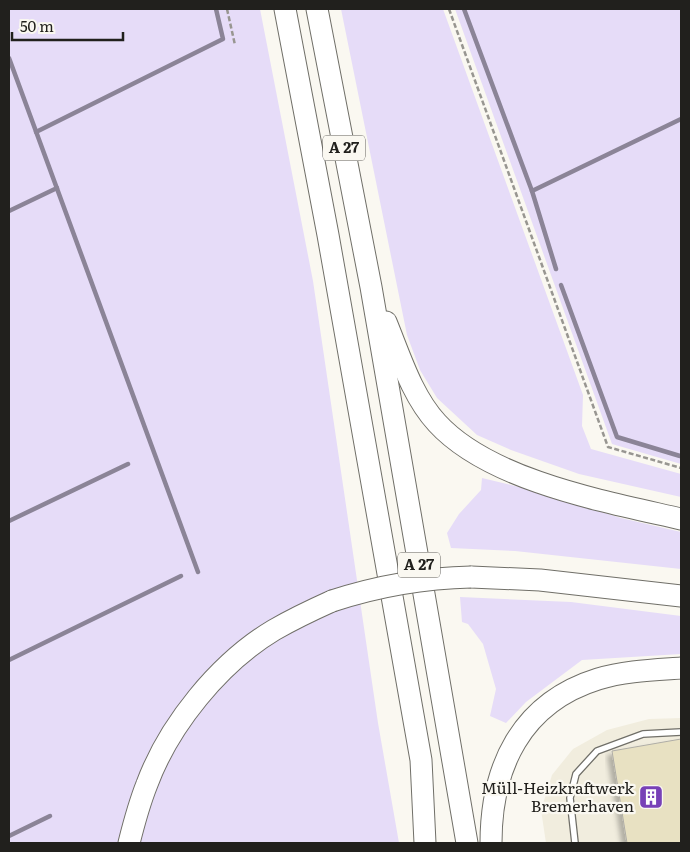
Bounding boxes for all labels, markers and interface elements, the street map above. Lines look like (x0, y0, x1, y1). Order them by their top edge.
scale bar (12, 10, 124, 42)
text: 50 m (20, 14, 54, 37)
road number: A 27 (323, 136, 365, 160)
road number: A 27 (398, 552, 440, 578)
place label: Müll-Heizkraftwerk Bremerhaven (481, 775, 634, 817)
building icon: Müll-Heizkraftwerk Bremerhaven (638, 784, 664, 810)

